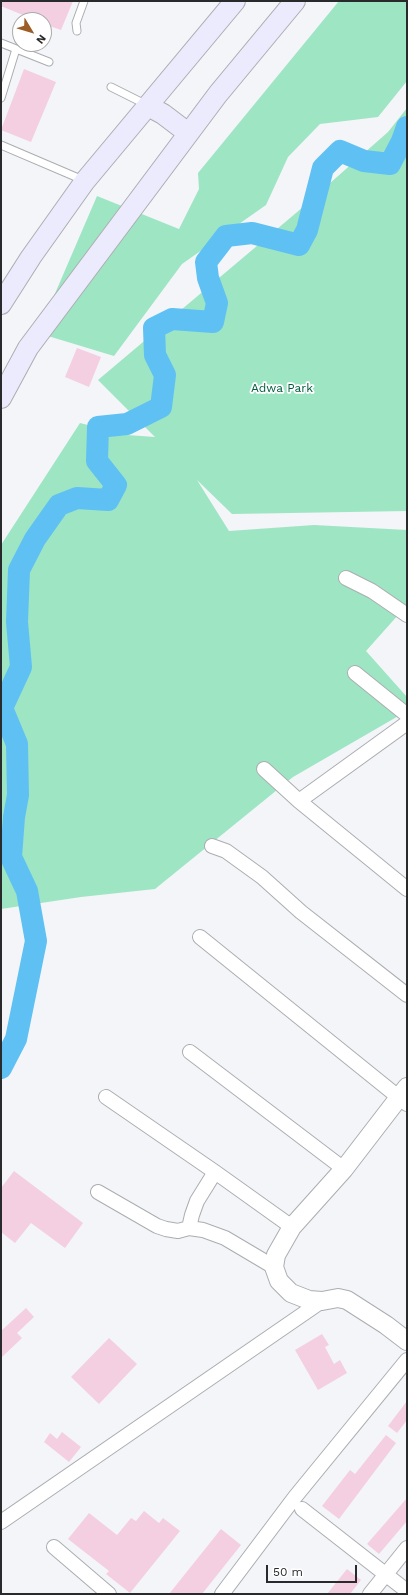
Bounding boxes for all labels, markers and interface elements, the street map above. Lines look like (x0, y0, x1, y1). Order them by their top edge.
north arrow (12, 12, 52, 52)
text: N (33, 32, 49, 46)
park label: Adwa Park (251, 381, 313, 395)
scale bar (268, 1557, 359, 1583)
text: 50 m (273, 1565, 303, 1579)

